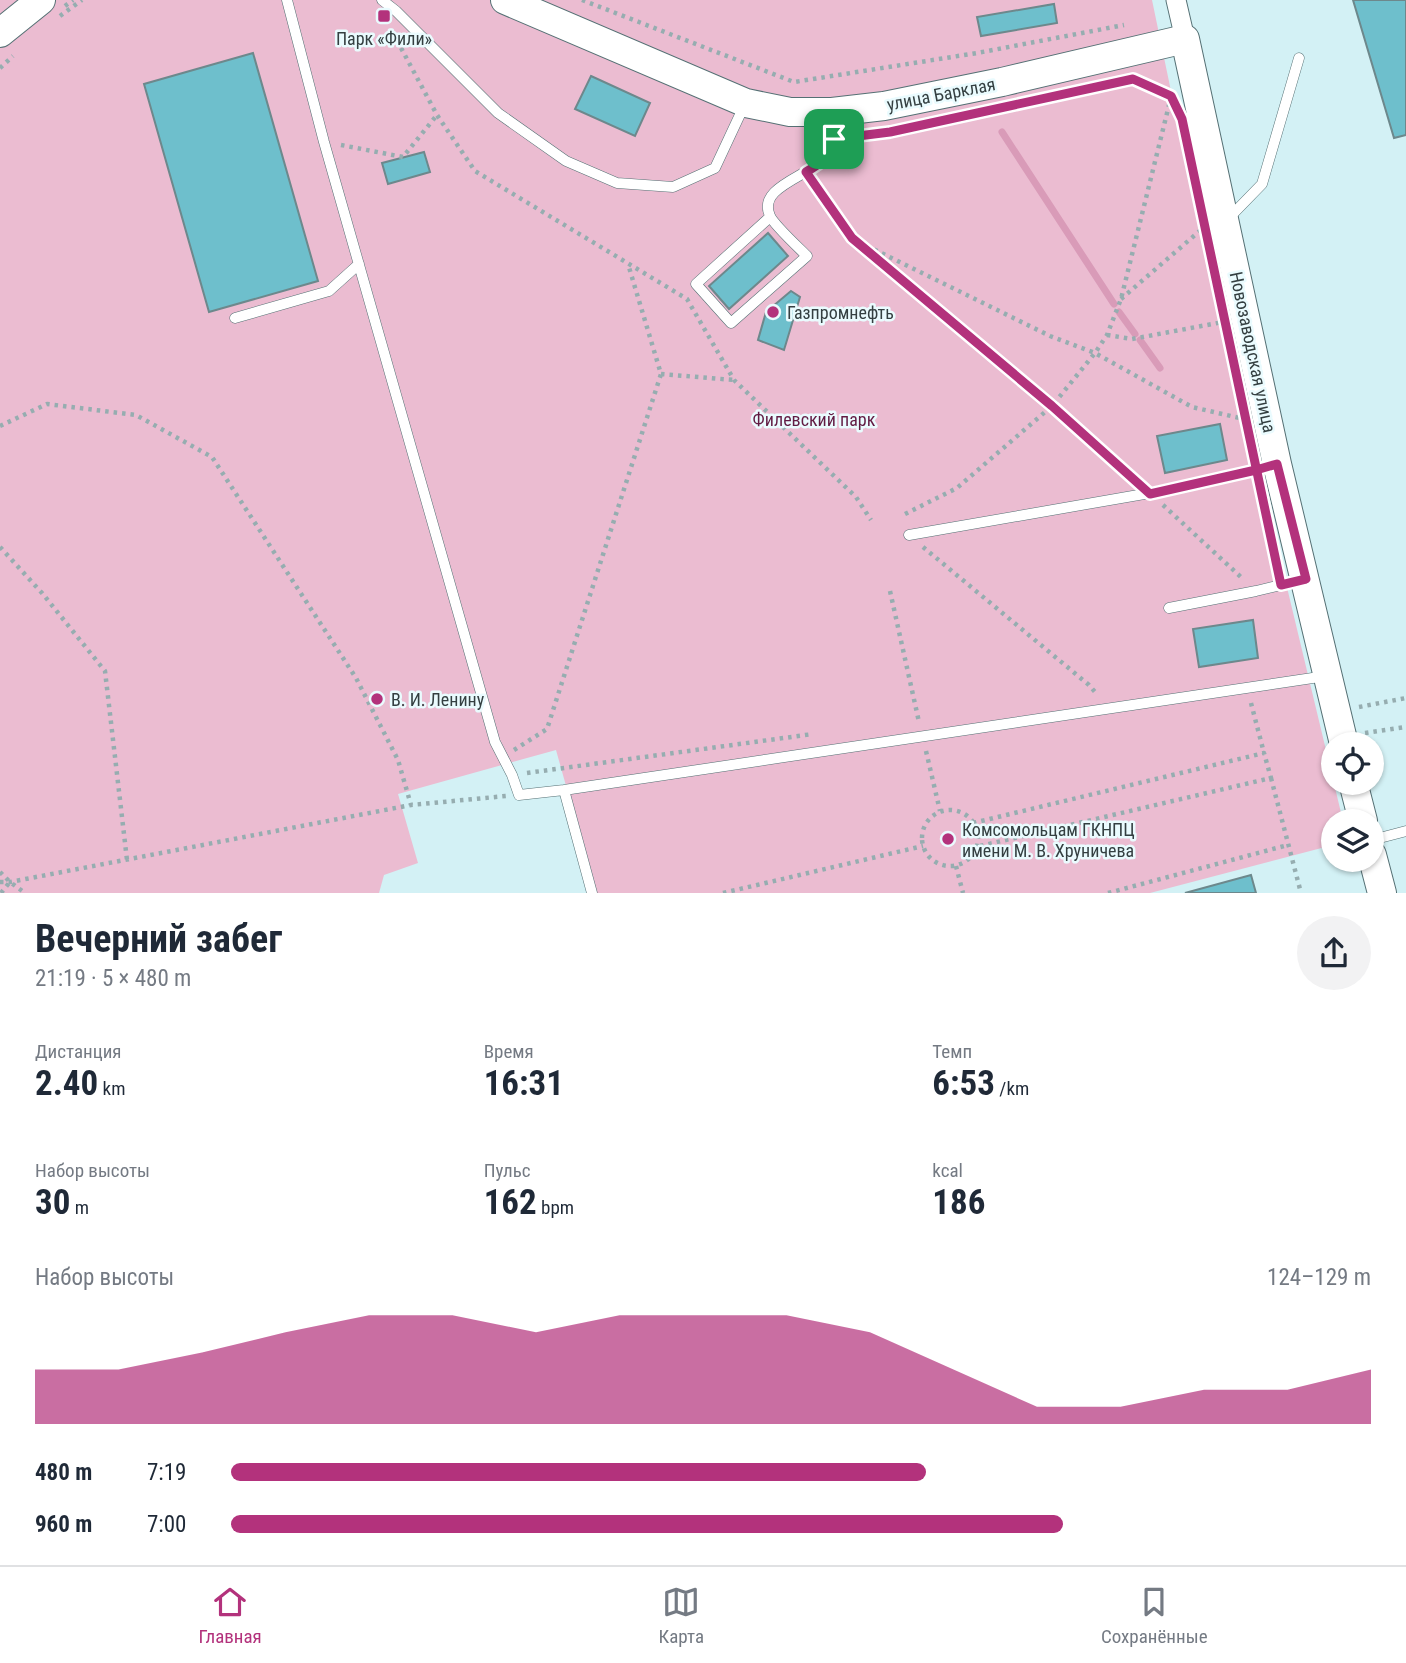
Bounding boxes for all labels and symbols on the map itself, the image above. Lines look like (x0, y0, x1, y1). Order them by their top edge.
marker: Парк «Фили» (376, 8, 392, 24)
place label: Парк «Фили» (336, 28, 432, 49)
street label: улица Барклая (885, 73, 997, 115)
pin (804, 109, 864, 169)
street label: Новозаводская улица (1226, 270, 1280, 434)
place label: Газпромнефть (787, 302, 894, 323)
marker: Газпромнефть (765, 304, 781, 320)
park label: Филевский парк (753, 409, 876, 430)
place label: В. И. Ленину (391, 689, 485, 710)
marker: В. И. Ленину (369, 691, 385, 707)
place label: Комсомольцам ГКНПЦ имени М. В. Хруничева (962, 819, 1135, 861)
marker: Комсомольцам ГКНПЦ имени М. В. Хруничева (940, 831, 956, 847)

